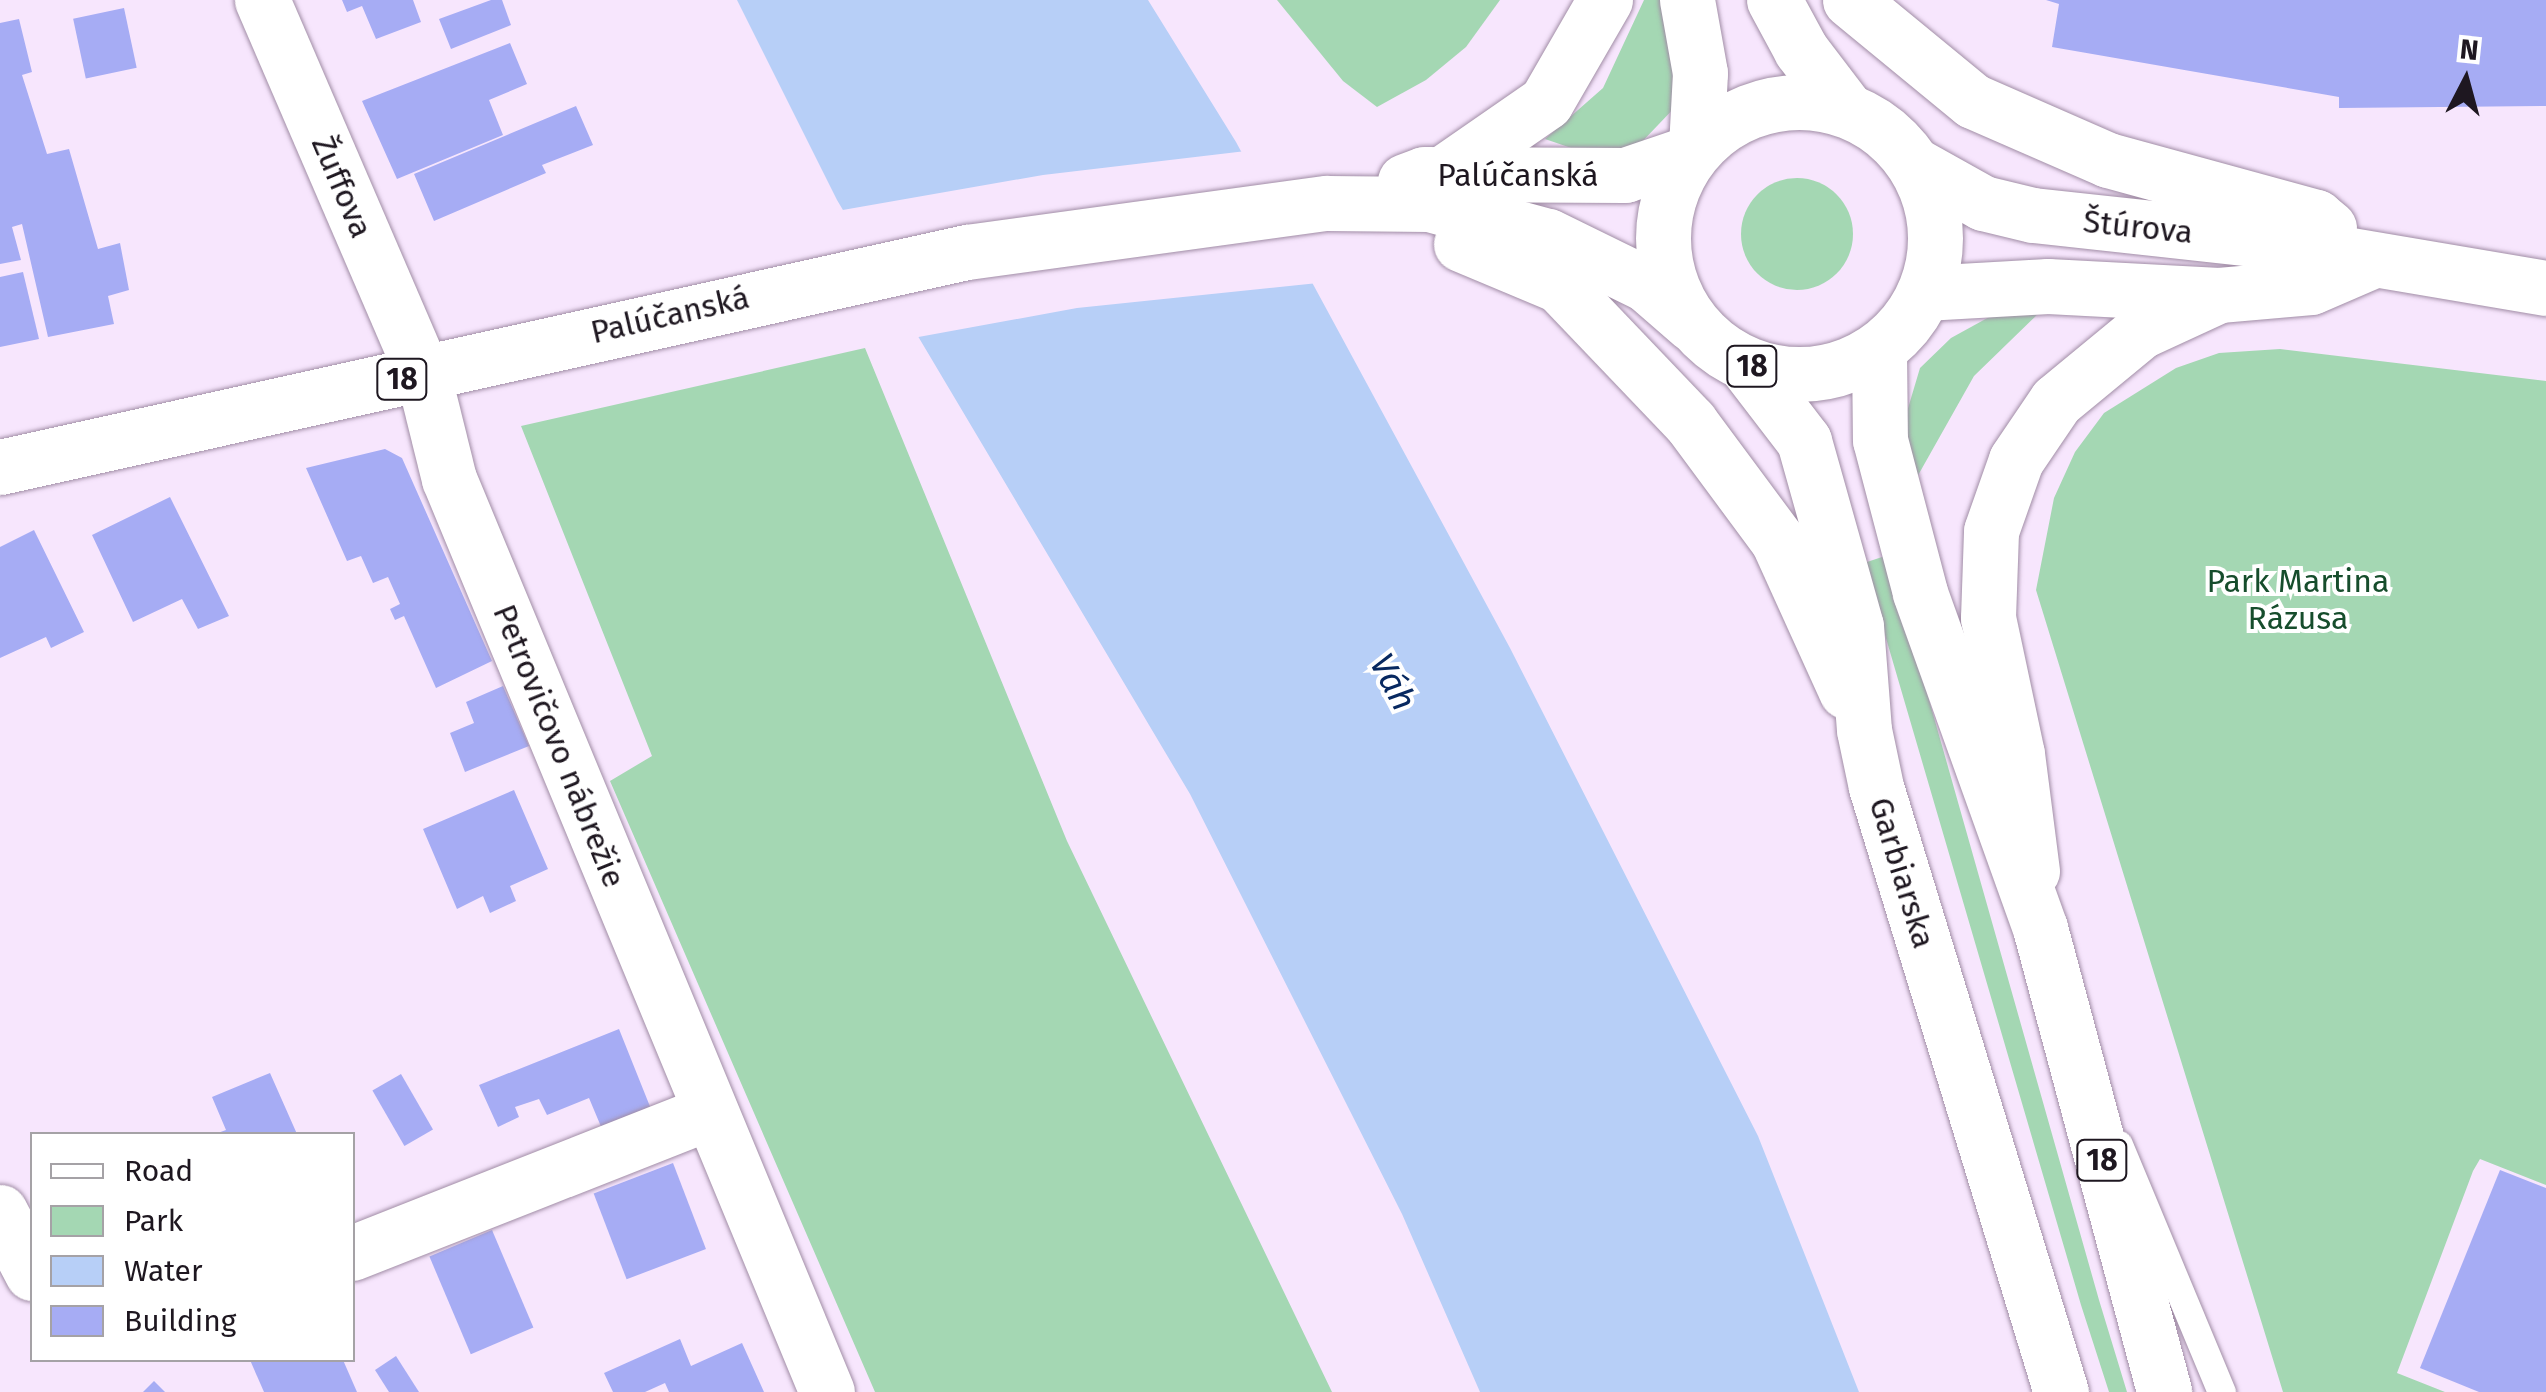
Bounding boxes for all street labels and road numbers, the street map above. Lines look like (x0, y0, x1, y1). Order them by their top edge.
street label: Žuffova (303, 130, 381, 244)
street label: Palúčanská (1437, 156, 1599, 194)
street label: Štúrova (2081, 202, 2195, 252)
street label: Palúčanská (587, 278, 753, 352)
road number: 18 (1724, 341, 1780, 391)
road number: 18 (374, 354, 430, 404)
street label: Petrovičovo nábrežie (485, 599, 633, 893)
street label: Garbiarska (1861, 793, 1943, 953)
road number: 18 (2074, 1135, 2130, 1185)

